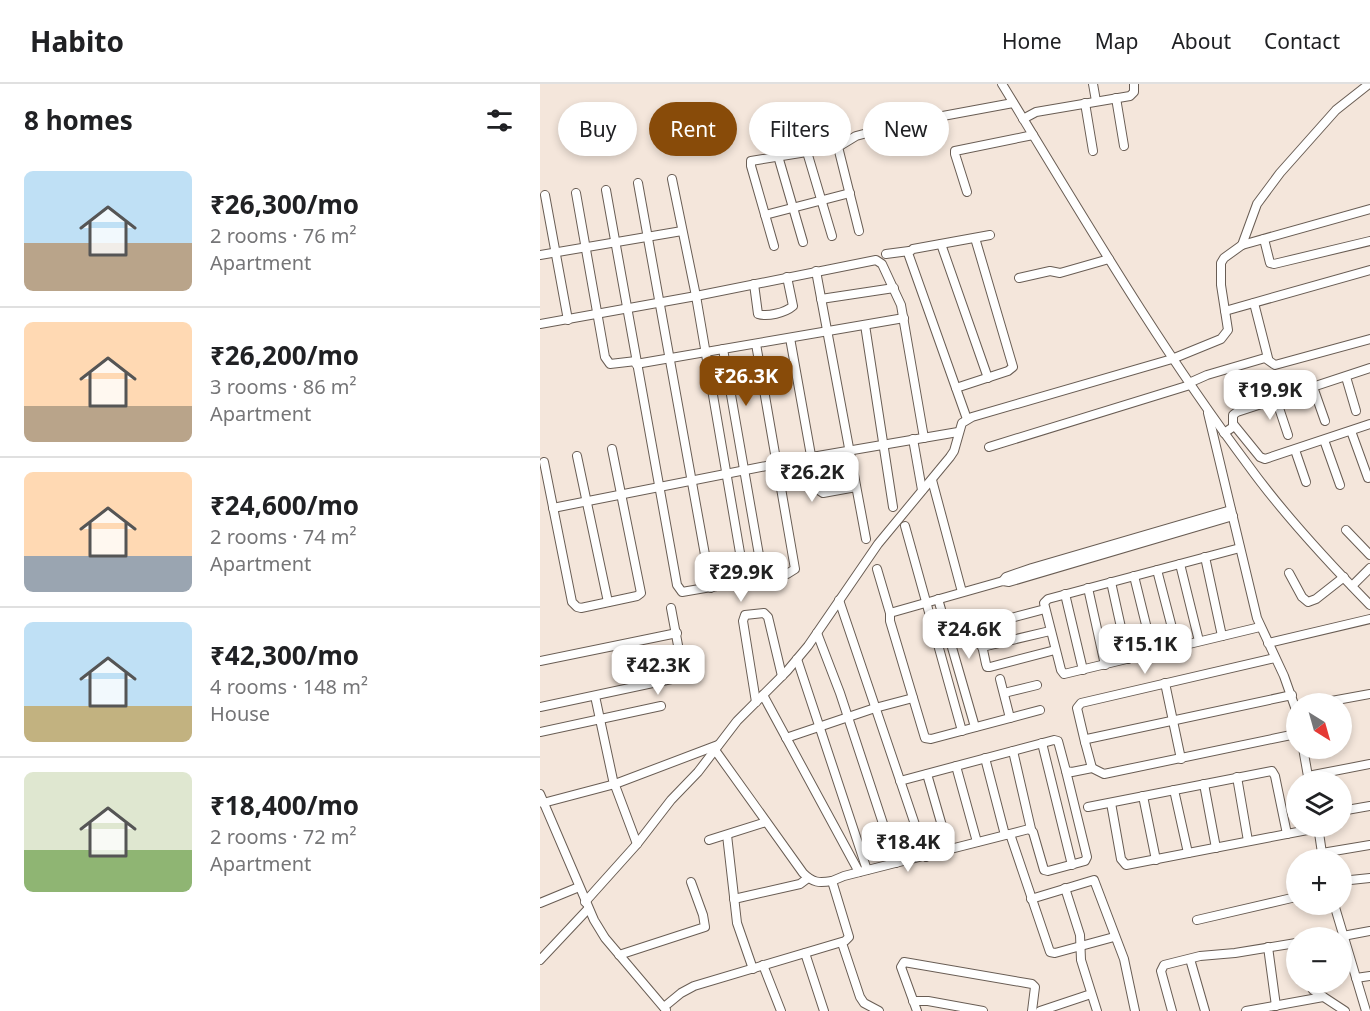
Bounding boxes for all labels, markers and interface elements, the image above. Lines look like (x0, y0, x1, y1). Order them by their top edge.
text: Habito (30, 22, 124, 60)
text: Home (1002, 27, 1062, 55)
text: Map (1095, 27, 1138, 55)
text: About (1171, 27, 1231, 55)
text: Contact (1264, 27, 1340, 55)
text: 8 homes (24, 102, 133, 138)
chip: Buy (558, 102, 637, 156)
chip: Rent (649, 102, 737, 156)
chip: Filters (749, 102, 851, 156)
chip: New (863, 102, 949, 156)
icon: filters (483, 104, 516, 137)
text: ₹26,300/mo (210, 186, 359, 222)
icon: home (72, 195, 144, 267)
text: 2 rooms · 76 m² (210, 222, 357, 249)
text: Apartment (210, 249, 311, 276)
text: ₹26,200/mo (210, 337, 359, 373)
icon: home (72, 346, 144, 418)
pin: ₹26.3K (697, 356, 795, 407)
text: ₹26.3K (714, 362, 778, 389)
pin: ₹19.9K (1221, 370, 1319, 421)
text: 3 rooms · 86 m² (210, 373, 357, 400)
text: ₹19.9K (1238, 376, 1302, 403)
text: Apartment (210, 400, 311, 427)
pin: ₹26.2K (763, 452, 861, 503)
text: ₹26.2K (780, 458, 844, 485)
text: ₹24,600/mo (210, 487, 359, 523)
icon: home (72, 496, 144, 568)
text: 2 rooms · 74 m² (210, 523, 357, 550)
text: Apartment (210, 550, 311, 577)
pin: ₹29.9K (692, 552, 790, 603)
text: ₹29.9K (709, 558, 773, 585)
pin: ₹24.6K (920, 609, 1018, 660)
text: ₹24.6K (937, 615, 1001, 642)
pin: ₹15.1K (1096, 624, 1194, 675)
text: ₹15.1K (1113, 630, 1177, 657)
text: ₹42,300/mo (210, 637, 359, 673)
pin: ₹42.3K (609, 645, 707, 696)
icon: home (72, 646, 144, 718)
text: ₹42.3K (626, 651, 690, 678)
text: 4 rooms · 148 m² (210, 673, 368, 700)
north arrow (1286, 693, 1352, 759)
map controls (1286, 693, 1352, 993)
text: House (210, 700, 270, 727)
button: layers (1286, 771, 1352, 837)
text: ₹18,400/mo (210, 787, 359, 823)
icon: home (72, 796, 144, 868)
pin: ₹18.4K (859, 822, 957, 873)
text: 2 rooms · 72 m² (210, 823, 357, 850)
text: ₹18.4K (876, 828, 940, 855)
button: + (1286, 849, 1352, 915)
text: Apartment (210, 850, 311, 877)
button: − (1286, 927, 1352, 993)

